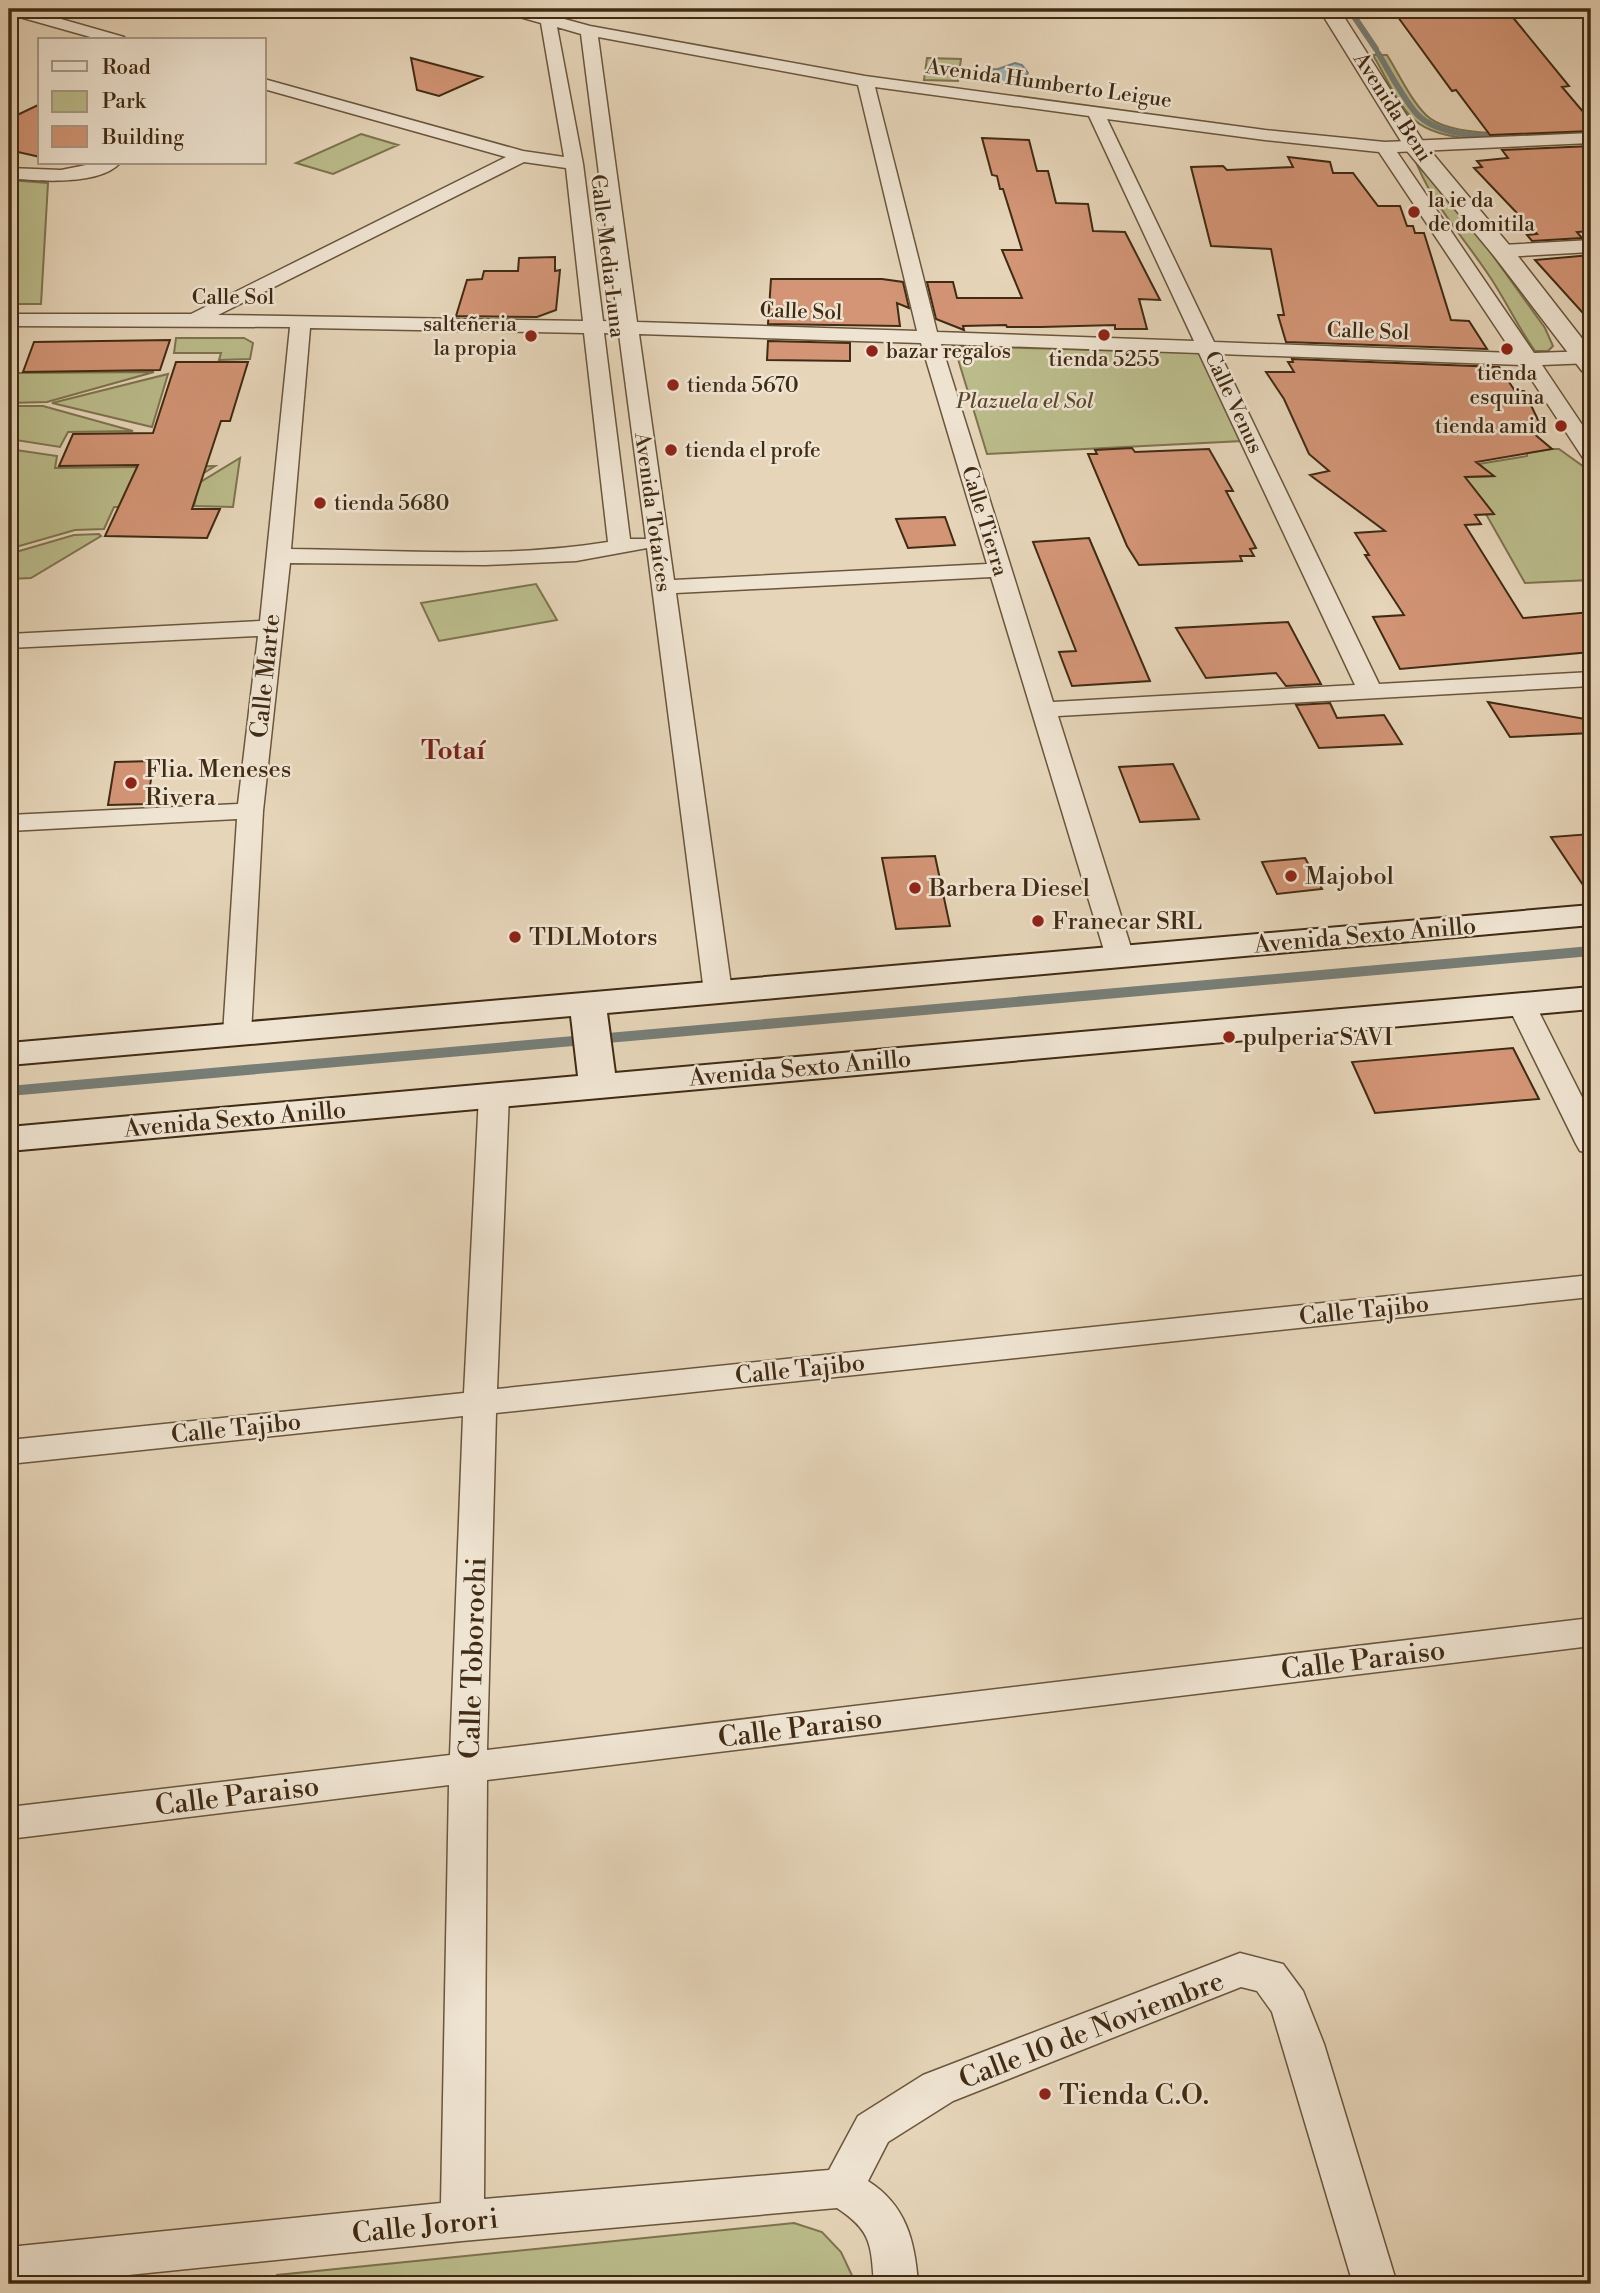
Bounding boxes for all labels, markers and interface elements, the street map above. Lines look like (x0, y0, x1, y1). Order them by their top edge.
legend (38, 38, 266, 164)
street label: Avenida Beni (1347, 47, 1437, 167)
street label: Avenida Humberto Leigue (923, 54, 1174, 114)
text: Road (102, 55, 151, 81)
text: Park (102, 89, 147, 115)
text: Building (101, 125, 184, 151)
street label: Calle Media Luna (584, 173, 630, 340)
place label: la ie da de domitila (1428, 188, 1535, 238)
marker: la ie da de domitila (1406, 204, 1422, 220)
street label: Calle Sol (192, 285, 274, 311)
street label: Calle Sol (759, 298, 843, 326)
place label: salteñeria la propia (423, 312, 517, 362)
street label: Calle Sol (1326, 318, 1410, 346)
marker: tienda 5255 (1096, 327, 1112, 343)
marker: salteñeria la propia (523, 328, 539, 344)
place label: bazar regalos (886, 339, 1011, 365)
marker: tienda esquina (1499, 341, 1515, 357)
marker: bazar regalos (864, 343, 880, 359)
place label: tienda 5255 (1048, 347, 1160, 373)
street label: Calle Venus (1198, 347, 1268, 458)
place label: tienda esquina (1470, 361, 1545, 411)
place label: tienda 5670 (687, 373, 799, 399)
marker: tienda 5670 (665, 377, 681, 393)
park label: Plazuela el Sol (955, 389, 1094, 415)
place label: tienda amid (1435, 414, 1547, 440)
marker: tienda amid (1553, 418, 1569, 434)
street label: Avenida Totaíces (628, 430, 676, 594)
place label: tienda el profe (685, 438, 821, 464)
marker: tienda el profe (663, 442, 679, 458)
street label: Calle Tierra (955, 463, 1013, 580)
place label: tienda 5680 (334, 491, 449, 517)
marker: tienda 5680 (312, 495, 328, 511)
street label: Calle Marte (245, 613, 287, 740)
district label: Totaí (421, 735, 487, 767)
place label: Flia. Meneses Rivera (145, 755, 291, 813)
marker: Flia. Meneses Rivera (123, 775, 139, 791)
place label: Majobol (1305, 862, 1394, 892)
marker: Majobol (1283, 868, 1299, 884)
place label: Barbera Diesel (928, 874, 1090, 904)
marker: Barbera Diesel (907, 880, 923, 896)
place label: Franecar SRL (1052, 907, 1202, 937)
street label: Avenida Sexto Anillo (1252, 911, 1477, 961)
marker: Franecar SRL (1030, 913, 1046, 929)
place label: TDLMotors (529, 923, 658, 953)
marker: TDLMotors (507, 929, 523, 945)
place label: pulperia SAVI (1243, 1023, 1393, 1053)
marker: pulperia SAVI (1221, 1029, 1237, 1045)
street label: Avenida Sexto Anillo (687, 1044, 912, 1094)
street label: Avenida Sexto Anillo (122, 1095, 347, 1145)
street label: Calle Tajibo (1298, 1289, 1430, 1333)
street label: Calle Tajibo (734, 1348, 866, 1392)
street label: Calle Tajibo (170, 1407, 302, 1451)
street label: Calle Toborochi (452, 1557, 495, 1760)
street label: Calle Paraiso (1279, 1633, 1447, 1688)
street label: Calle Paraiso (716, 1701, 884, 1756)
street label: Calle Paraiso (153, 1769, 321, 1824)
street label: Calle 10 de Noviembre (954, 1964, 1229, 2097)
place label: Tienda C.O. (1059, 2078, 1209, 2113)
marker: Tienda C.O. (1037, 2086, 1053, 2102)
street label: Calle Jorori (350, 2201, 500, 2252)

